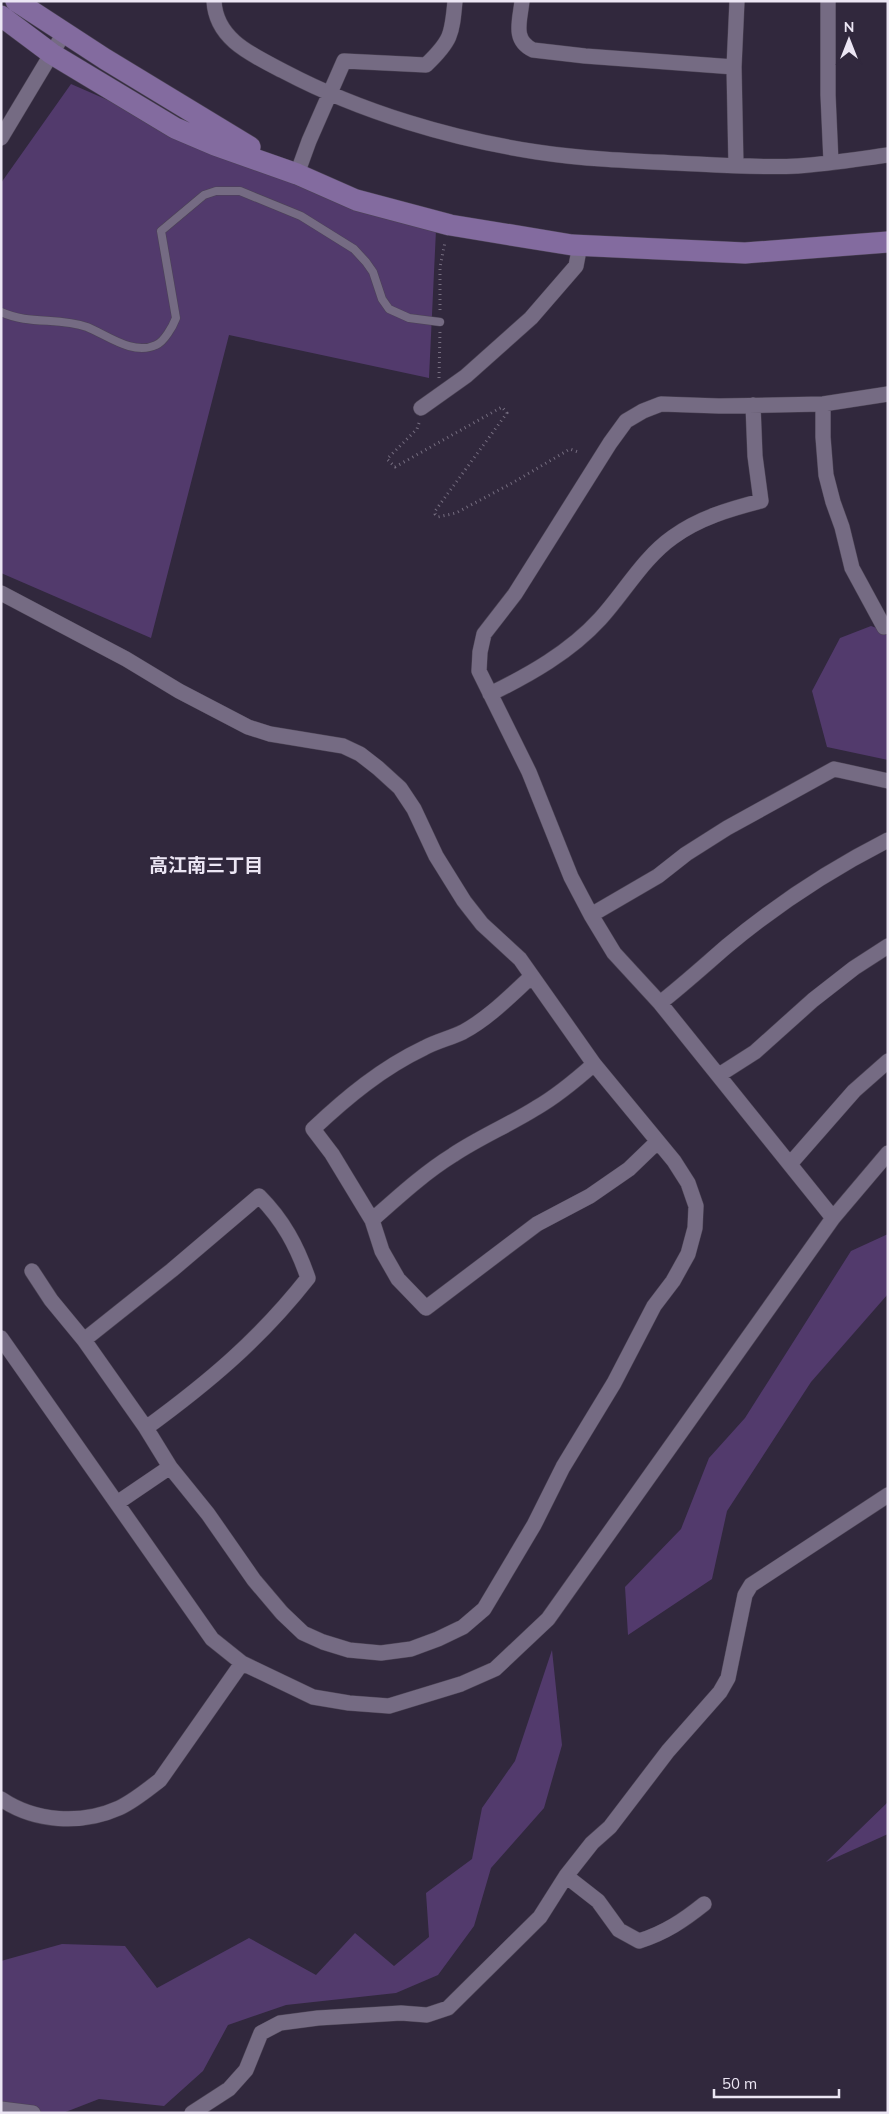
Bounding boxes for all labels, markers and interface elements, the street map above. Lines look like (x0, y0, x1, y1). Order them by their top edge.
north arrow (824, 15, 874, 65)
text: N (844, 18, 854, 36)
district label: 高江南三丁目 (149, 853, 263, 877)
scale bar (714, 2066, 839, 2098)
text: 50 m (722, 2074, 757, 2093)

